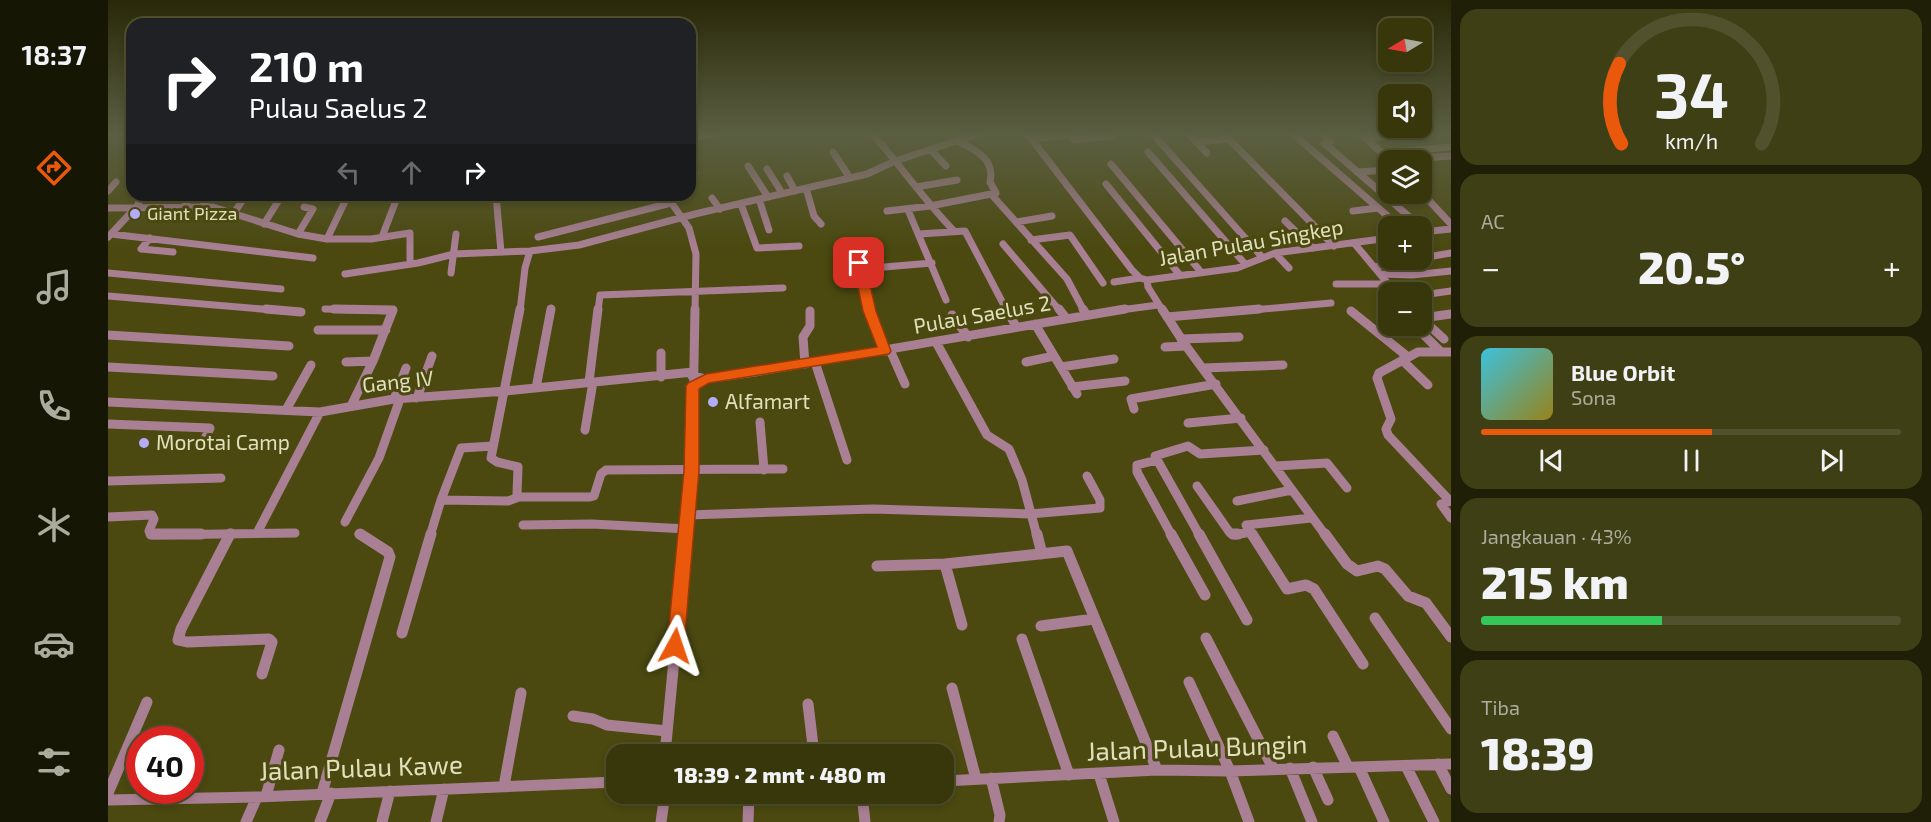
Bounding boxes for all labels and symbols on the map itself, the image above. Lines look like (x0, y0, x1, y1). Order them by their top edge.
north arrow (1378, 18, 1432, 72)
place label: Giant Pizza (147, 202, 237, 224)
marker: Giant Pizza (128, 207, 142, 221)
street label: Jalan Pulau Singkep (1157, 213, 1345, 270)
pin (833, 237, 884, 288)
street label: Pulau Saelus 2 (911, 289, 1052, 338)
street label: Gang IV (361, 364, 435, 397)
place label: Alfamart (725, 388, 810, 413)
marker: Alfamart (706, 395, 720, 409)
place label: Morotai Camp (156, 429, 290, 454)
marker: Morotai Camp (137, 436, 151, 450)
position arrow (643, 614, 707, 678)
speed limit sign: 40 (126, 726, 204, 804)
street label: Jalan Pulau Bungin (1086, 727, 1308, 766)
street label: Jalan Pulau Kawe (259, 747, 463, 786)

